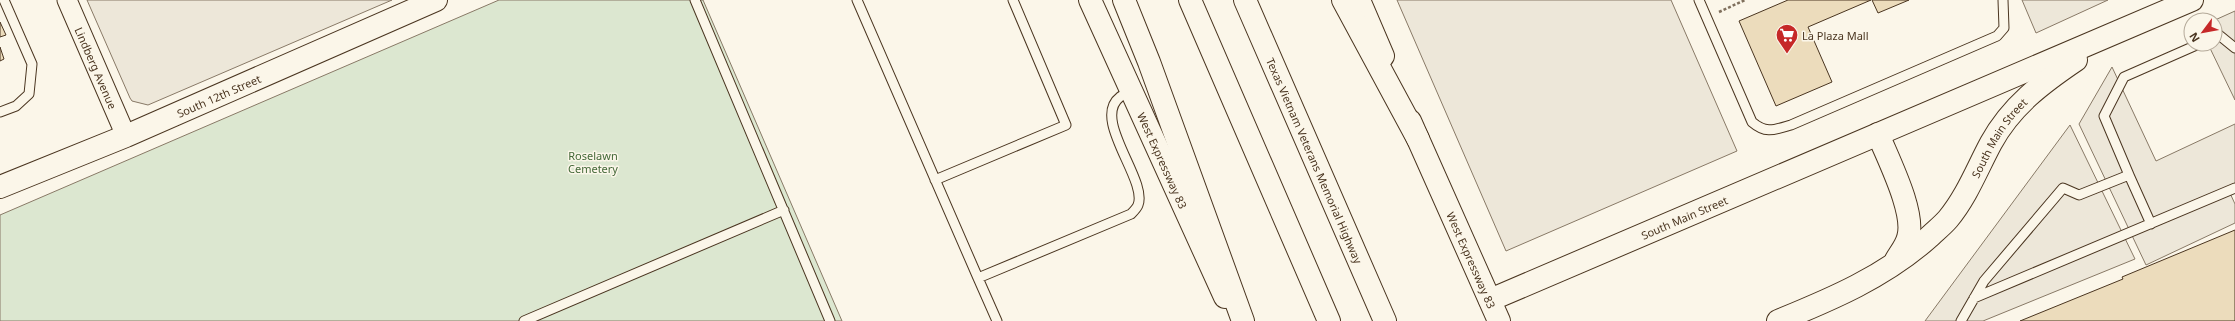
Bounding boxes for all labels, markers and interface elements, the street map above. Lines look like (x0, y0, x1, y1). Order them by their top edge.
north arrow (2183, 12, 2223, 52)
supermarket icon: La Plaza Mall (1774, 22, 1800, 55)
street label: Lindberg Avenue (72, 25, 121, 111)
place label: La Plaza Mall (1802, 28, 1868, 43)
text: N (2185, 30, 2203, 45)
street label: Texas Vietnam Veterans Memorial Highway (1263, 55, 1367, 266)
street label: South 12th Street (174, 70, 263, 120)
street label: South Main Street (1967, 94, 2030, 180)
street label: West Expressway 83 (1134, 110, 1191, 211)
park label: Roselawn Cemetery (568, 148, 618, 176)
street label: South Main Street (1638, 192, 1730, 242)
street label: West Expressway 83 (1444, 209, 1500, 310)

